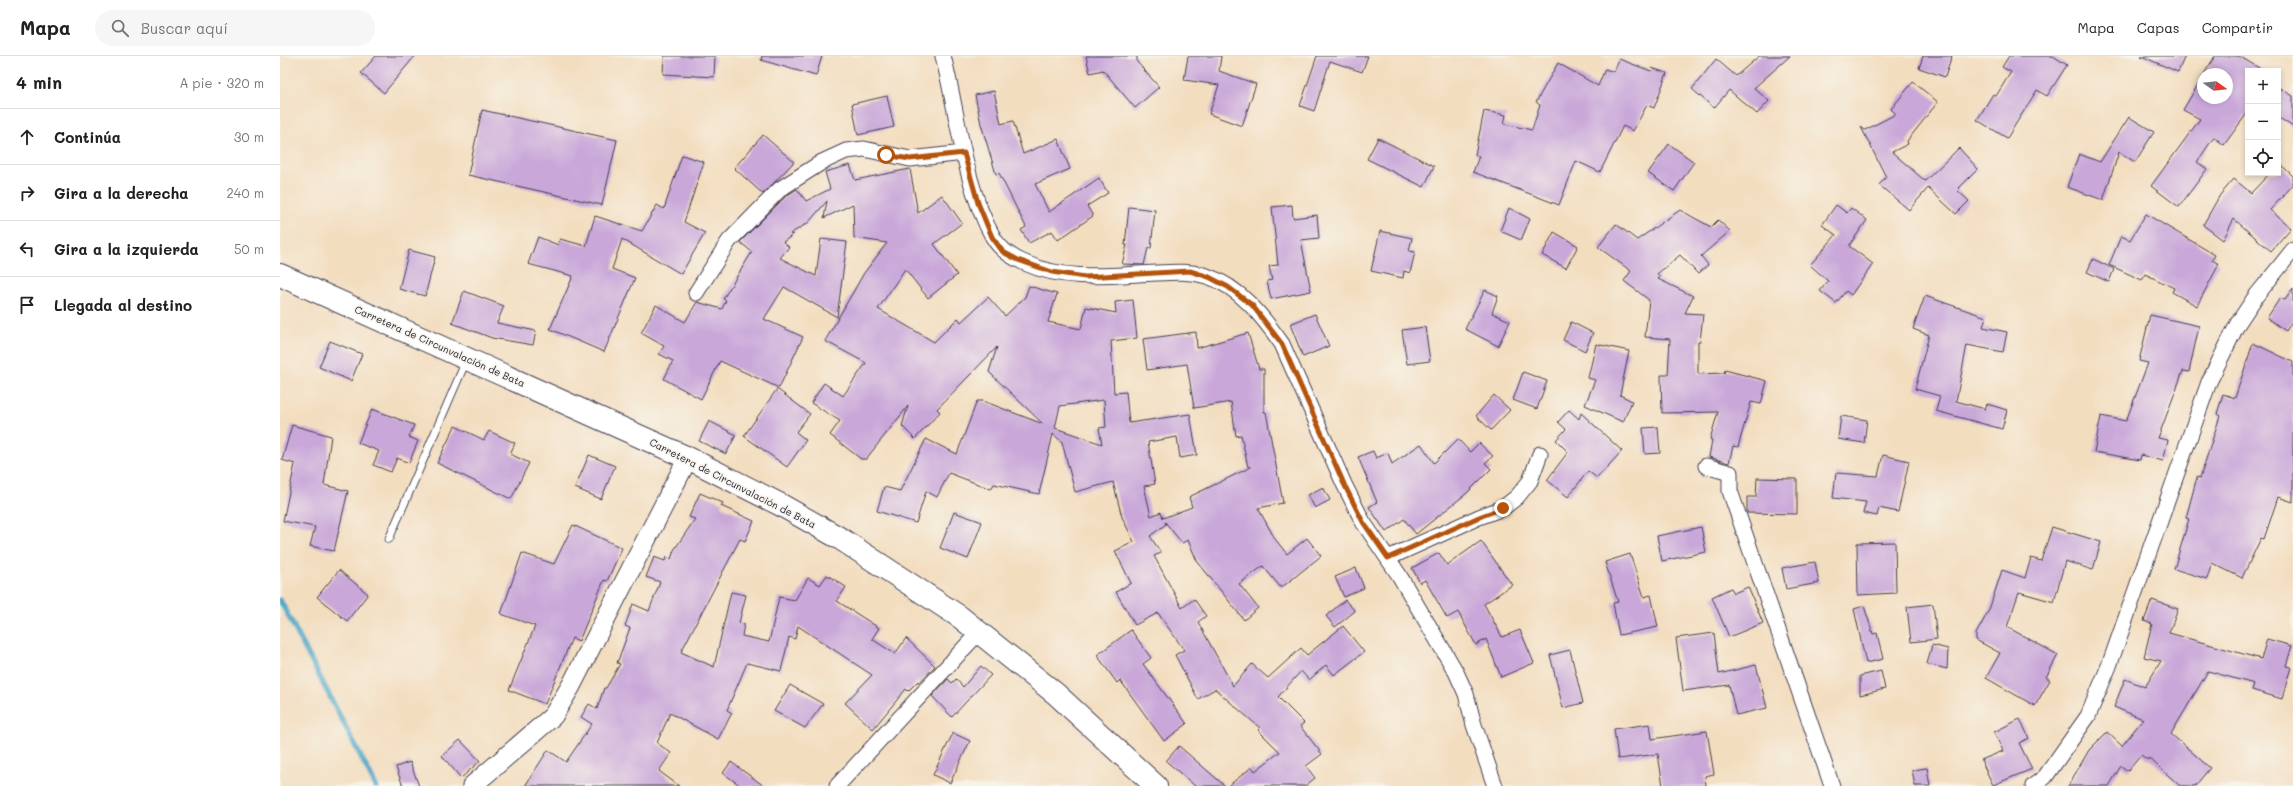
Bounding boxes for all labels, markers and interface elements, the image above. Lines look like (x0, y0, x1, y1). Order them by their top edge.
search box (95, 10, 375, 46)
text: Mapa (20, 15, 71, 40)
icon: search (109, 17, 131, 39)
text: Buscar aquí (141, 18, 228, 38)
text: Mapa (2078, 18, 2115, 37)
text: Capas (2137, 18, 2180, 37)
text: Compartir (2202, 18, 2273, 37)
north arrow (2197, 68, 2233, 104)
map controls (2245, 68, 2281, 176)
button: + (2245, 68, 2281, 104)
text: 4 min (16, 71, 62, 93)
text: A pie · 320 m (179, 74, 264, 91)
button: − (2245, 104, 2281, 140)
icon: ahead (16, 126, 38, 148)
text: Continúa (54, 127, 121, 147)
text: 30 m (234, 128, 264, 145)
button: locate (2245, 140, 2281, 176)
route start (877, 146, 895, 164)
icon: right (16, 182, 38, 204)
text: Gira a la derecha (54, 183, 188, 203)
text: 240 m (227, 184, 264, 201)
icon: left (16, 238, 38, 260)
text: Gira a la izquierda (54, 239, 199, 259)
text: 50 m (234, 240, 264, 257)
icon: arrive (16, 294, 38, 316)
text: Llegada al destino (54, 295, 192, 315)
street label: Carretera de Circunvalación de Bata (353, 302, 527, 390)
street label: Carretera de Circunvalación de Bata (647, 435, 819, 531)
route end (1494, 499, 1512, 517)

